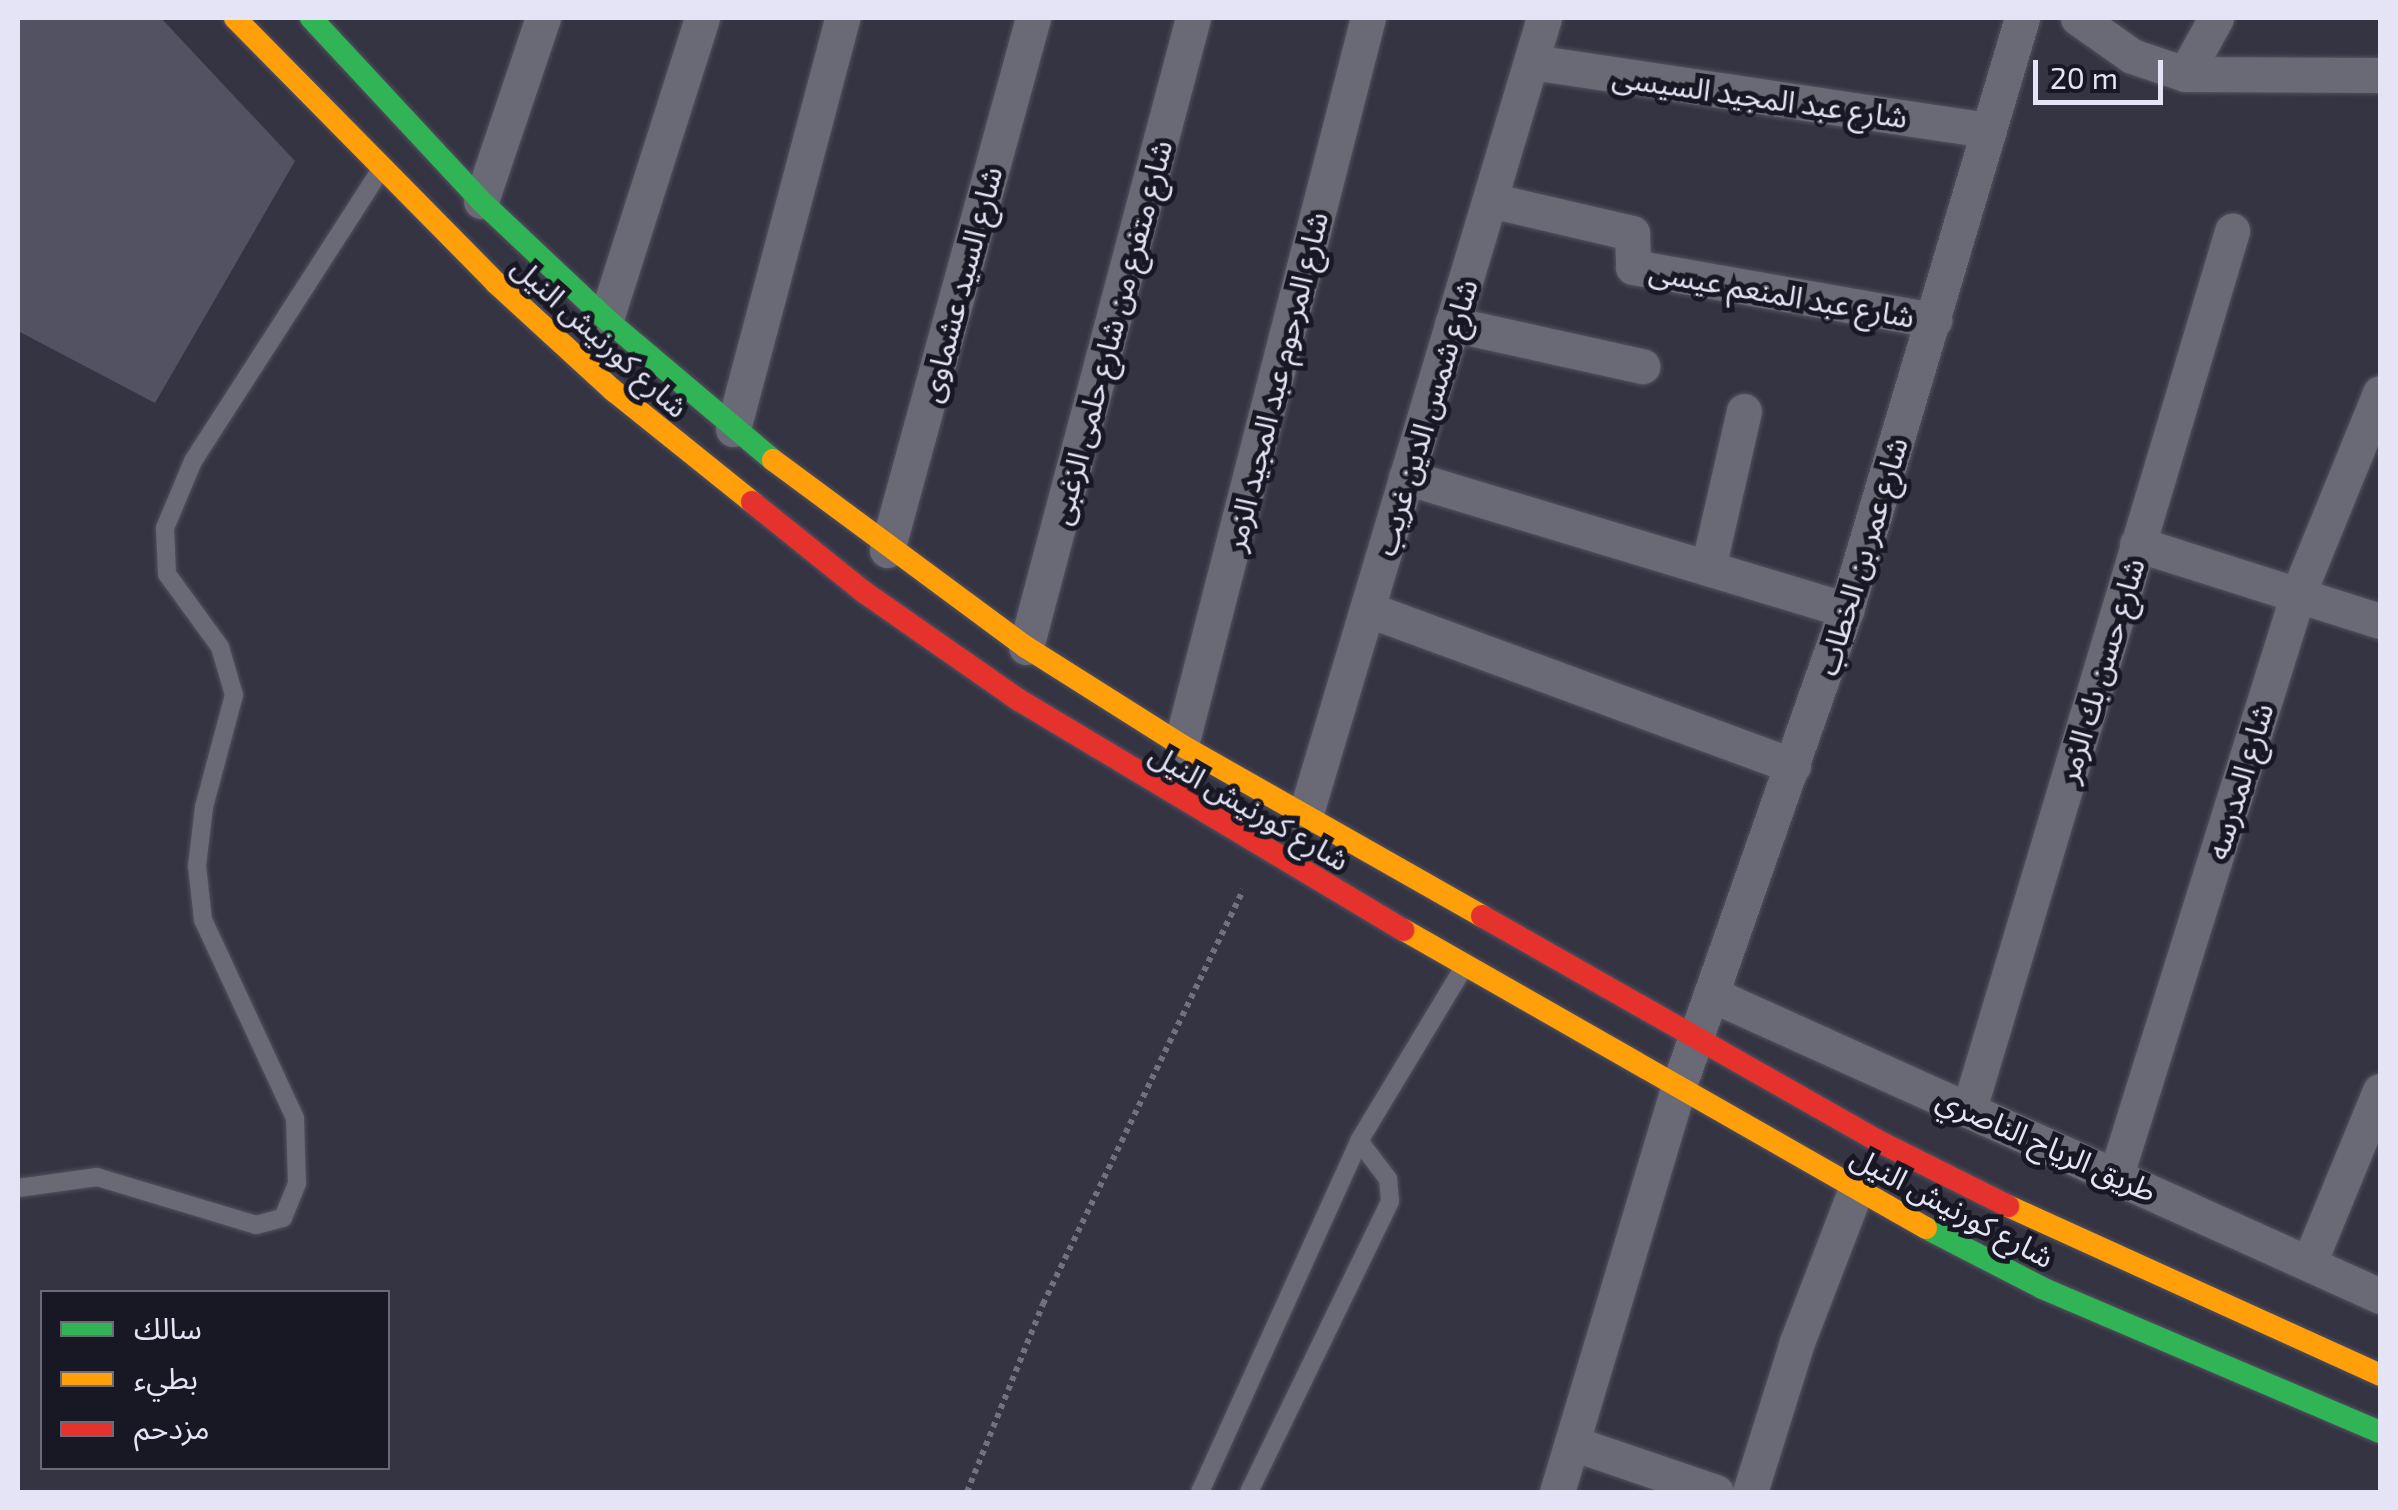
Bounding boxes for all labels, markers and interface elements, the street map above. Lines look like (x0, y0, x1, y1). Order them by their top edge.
scale bar (2038, 40, 2168, 102)
street label: شارع عبد المجيد السيسى (1610, 57, 1910, 135)
text: 20 m (2050, 59, 2118, 95)
street label: شارع متفرع من شارع حلمى الزغبى (1041, 136, 1179, 528)
street label: شارع السيد عشماوى (911, 162, 1009, 406)
street label: شارع المرحوم عبد المجيد الزمر (1215, 208, 1335, 554)
street label: شارع كورنيش النيل (506, 248, 696, 424)
street label: شارع عبد المنعم عيسى (1647, 252, 1917, 334)
street label: شارع شمس الدين غريب (1366, 274, 1484, 560)
street label: شارع عمر بن الخطاب (1808, 433, 1914, 679)
street label: شارع حسن بك الزمر (2049, 554, 2151, 786)
street label: شارع المدرسه (2198, 698, 2280, 864)
street label: شارع كورنيش النيل (1144, 734, 1356, 878)
street label: طريق الرياح الناصري (1932, 1079, 2162, 1209)
street label: شارع كورنيش النيل (1846, 1137, 2060, 1275)
legend (40, 1290, 390, 1470)
text: سالك (134, 1309, 202, 1345)
text: بطيء (134, 1359, 198, 1395)
text: مزدحم (134, 1409, 210, 1445)

